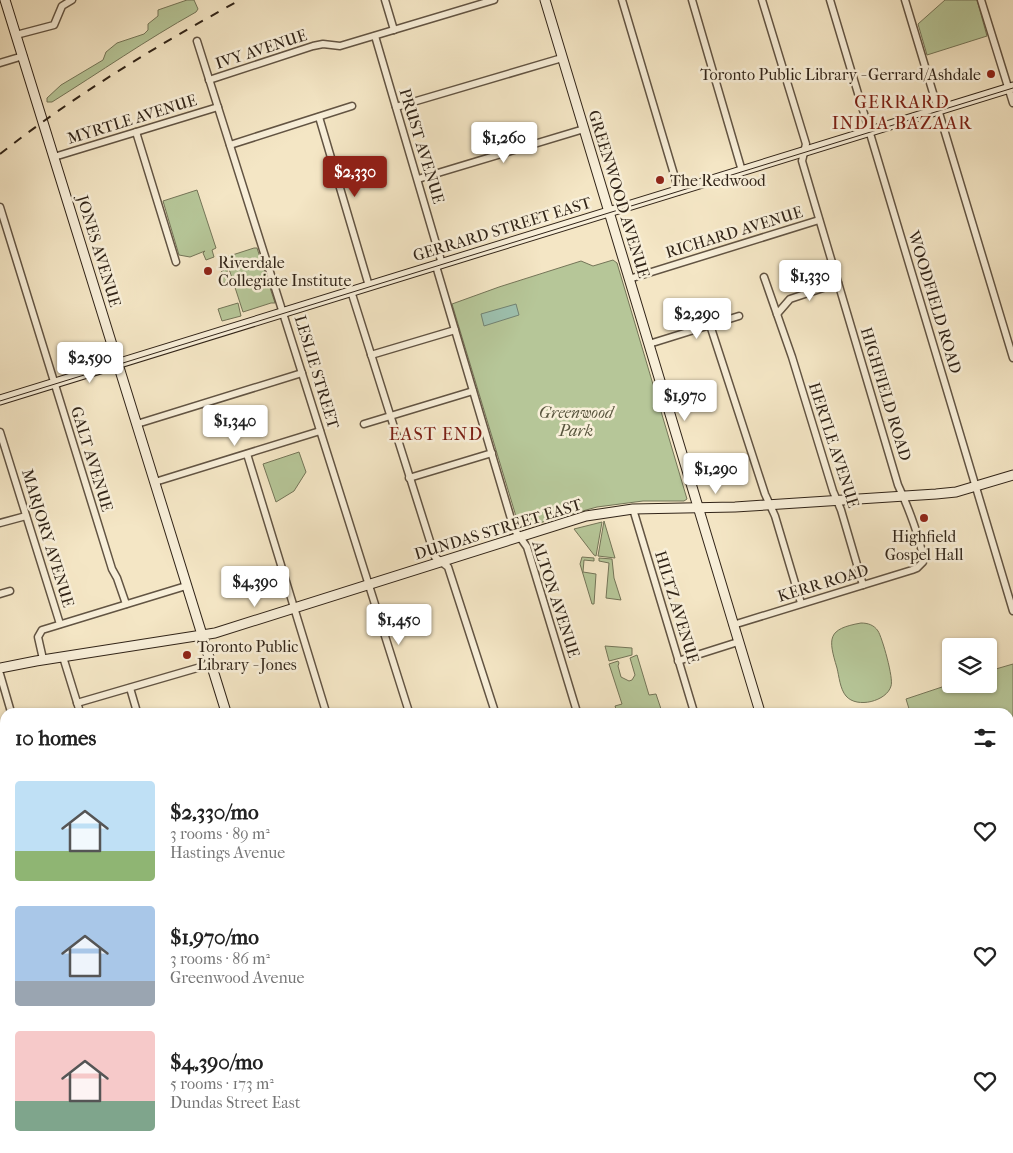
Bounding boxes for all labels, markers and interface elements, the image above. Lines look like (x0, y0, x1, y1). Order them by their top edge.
street label: IVY AVENUE (213, 25, 309, 73)
place label: Toronto Public Library - Gerrard/Ashdale (700, 65, 981, 84)
marker: Toronto Public Library - Gerrard/Ashdale (985, 68, 997, 80)
street label: PRUST AVENUE (395, 86, 449, 206)
street label: MYRTLE AVENUE (65, 90, 199, 148)
district label: GERRARD INDIA BAZAAR (832, 92, 972, 134)
street label: GREENWOOD AVENUE (584, 108, 654, 280)
pin: $1,260 (463, 121, 545, 164)
text: $1,260 (482, 128, 526, 147)
pin: $2,330 (314, 156, 396, 198)
text: $2,330 (334, 162, 376, 181)
place label: The Redwood (670, 171, 766, 190)
marker: The Redwood (654, 174, 666, 186)
street label: JONES AVENUE (72, 191, 125, 309)
street label: GERRARD STREET EAST (411, 193, 594, 265)
street label: RICHARD AVENUE (663, 202, 805, 262)
street label: WOODFIELD ROAD (904, 227, 966, 376)
place label: Riverdale Collegiate Institute (218, 253, 351, 290)
pin: $1,330 (769, 260, 851, 302)
marker: Riverdale Collegiate Institute (202, 265, 214, 277)
text: $1,330 (790, 266, 830, 285)
pin: $2,290 (656, 298, 738, 340)
text: $2,290 (674, 304, 720, 323)
street label: LESLIE STREET (291, 313, 343, 431)
street label: HIGHFIELD ROAD (857, 325, 915, 463)
pin: $2,590 (49, 342, 131, 384)
text: $2,590 (68, 348, 112, 367)
pin: $1,970 (644, 380, 726, 422)
street label: HERTLE AVENUE (805, 380, 863, 510)
text: $1,970 (664, 386, 706, 405)
park label: Greenwood Park (539, 403, 615, 440)
street label: GALT AVENUE (67, 404, 117, 514)
pin: $1,340 (194, 404, 276, 447)
text: $1,340 (214, 411, 256, 430)
district label: EAST END (389, 424, 483, 445)
pin: $1,290 (675, 452, 757, 495)
text: $1,290 (694, 459, 738, 478)
street label: MARJORY AVENUE (18, 467, 78, 610)
street label: DUNDAS STREET EAST (412, 494, 584, 564)
marker: Highfield Gospel Hall (918, 512, 930, 524)
place label: Highfield Gospel Hall (885, 527, 964, 564)
street label: ALTON AVENUE (528, 537, 584, 660)
street label: HILTZ AVENUE (651, 548, 703, 666)
street label: KERR ROAD (775, 560, 871, 606)
pin: $4,390 (214, 566, 296, 608)
text: $4,390 (232, 572, 278, 591)
pin: $1,450 (358, 604, 440, 646)
text: $1,450 (378, 610, 420, 629)
place label: Toronto Public Library - Jones (197, 637, 298, 674)
map controls (942, 638, 997, 693)
button: layers (942, 638, 997, 693)
marker: Toronto Public Library - Jones (181, 649, 193, 661)
icon: filters (971, 724, 999, 752)
text: 10 homes (15, 726, 96, 750)
text: $2,330/mo (170, 800, 259, 824)
icon: home (55, 801, 115, 861)
icon: heart (971, 817, 999, 845)
text: 3 rooms · 89 m² (170, 824, 270, 843)
text: Hastings Avenue (170, 843, 285, 862)
text: $1,970/mo (170, 925, 259, 949)
icon: home (55, 926, 115, 986)
icon: heart (971, 942, 999, 970)
text: 3 rooms · 86 m² (170, 949, 270, 968)
text: Greenwood Avenue (170, 968, 304, 987)
text: $4,390/mo (170, 1050, 263, 1074)
icon: home (55, 1051, 115, 1111)
icon: heart (971, 1067, 999, 1095)
text: 5 rooms · 173 m² (170, 1074, 274, 1093)
text: Dundas Street East (170, 1093, 300, 1112)

